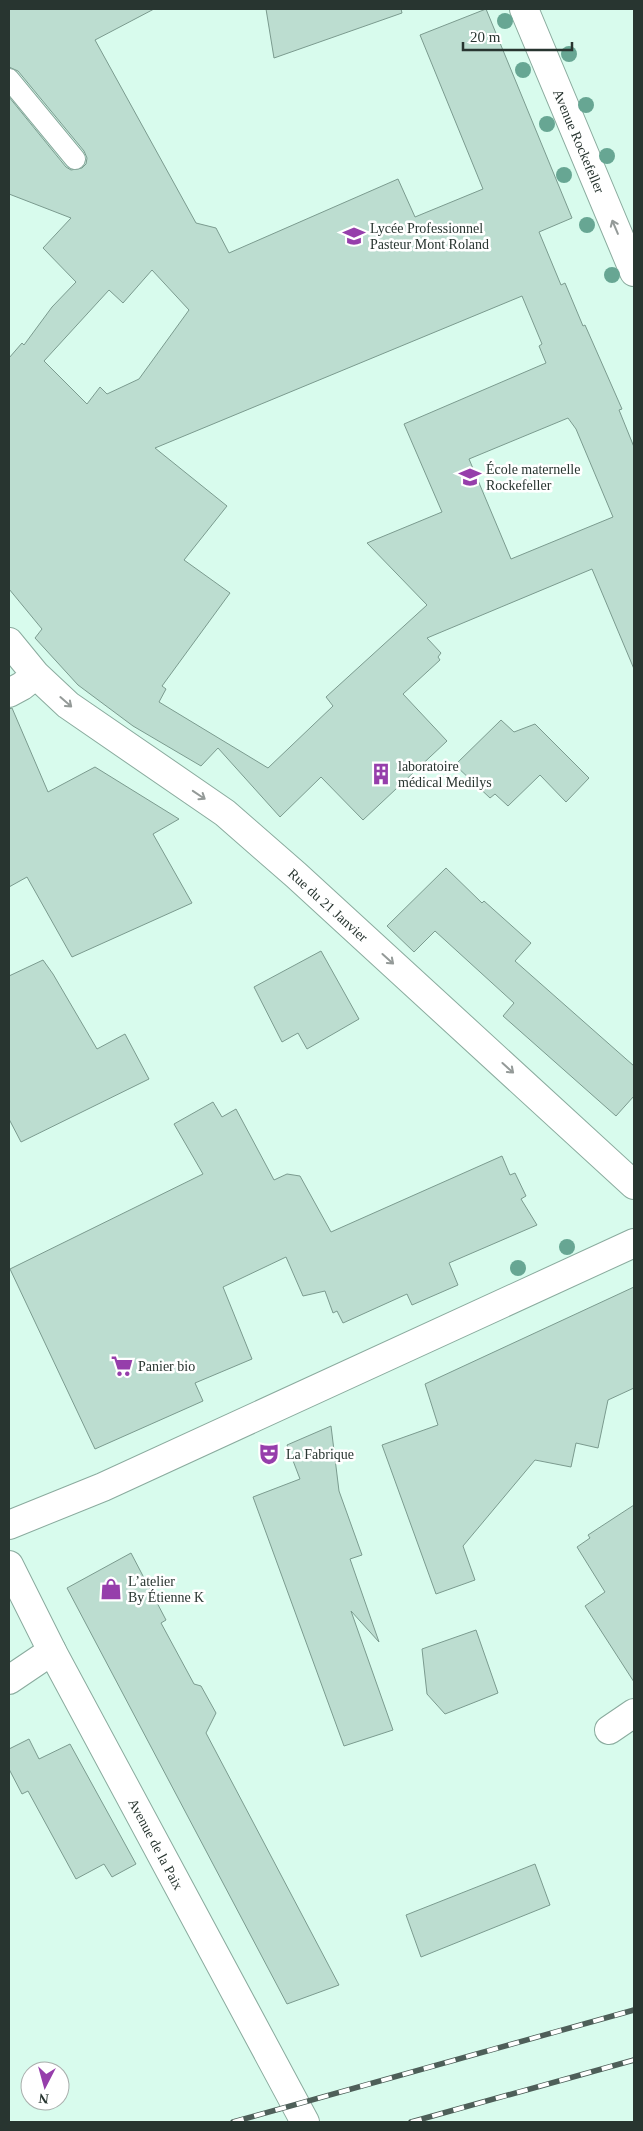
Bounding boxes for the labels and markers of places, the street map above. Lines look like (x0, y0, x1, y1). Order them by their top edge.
place label: Lycée Professionnel Pasteur Mont Roland (370, 221, 489, 252)
school or university icon: Lycée Professionnel Pasteur Mont Roland (341, 223, 367, 249)
place label: École maternelle Rockefeller (486, 461, 580, 493)
school or university icon: École maternelle Rockefeller (457, 464, 483, 490)
place label: laboratoire médical Medilys (398, 759, 492, 790)
building icon: laboratoire médical Medilys (368, 761, 394, 787)
supermarket icon: Panier bio (109, 1353, 135, 1379)
place label: Panier bio (138, 1359, 195, 1374)
theatre icon: La Fabrique (256, 1441, 282, 1467)
place label: La Fabrique (286, 1447, 354, 1462)
place label: L’atelier By Étienne K (128, 1574, 204, 1605)
shop icon: L’atelier By Étienne K (98, 1576, 124, 1602)

